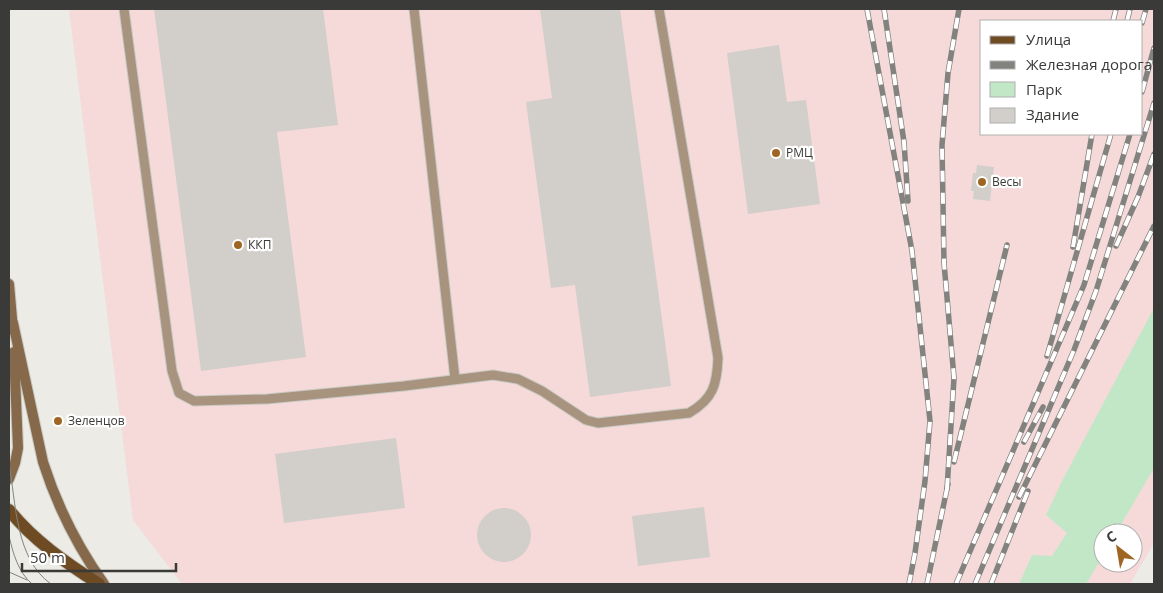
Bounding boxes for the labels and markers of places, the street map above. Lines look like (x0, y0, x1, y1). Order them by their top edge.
place label: РМЦ (786, 144, 813, 161)
marker: РМЦ (770, 147, 782, 159)
place label: Весы (992, 173, 1021, 190)
marker: Весы (976, 176, 988, 188)
place label: ККП (248, 236, 271, 253)
marker: ККП (232, 239, 244, 251)
place label: Зеленцов (68, 412, 125, 429)
marker: Зеленцов (52, 415, 64, 427)

